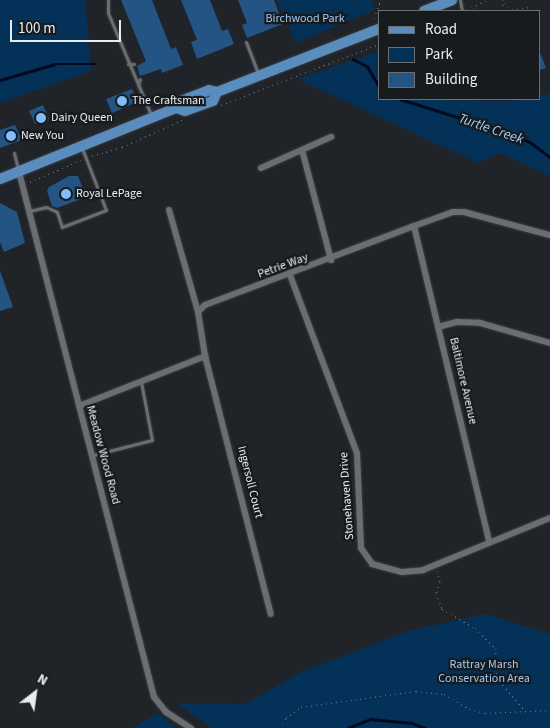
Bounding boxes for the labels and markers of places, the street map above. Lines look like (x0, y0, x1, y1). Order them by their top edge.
place label: The Craftsman (132, 94, 205, 108)
marker: The Craftsman (116, 95, 128, 107)
place label: Dairy Queen (51, 111, 113, 125)
marker: Dairy Queen (35, 112, 47, 124)
place label: New You (21, 129, 64, 143)
marker: New You (5, 130, 17, 142)
place label: Royal LePage (76, 187, 142, 201)
marker: Royal LePage (60, 188, 72, 200)

